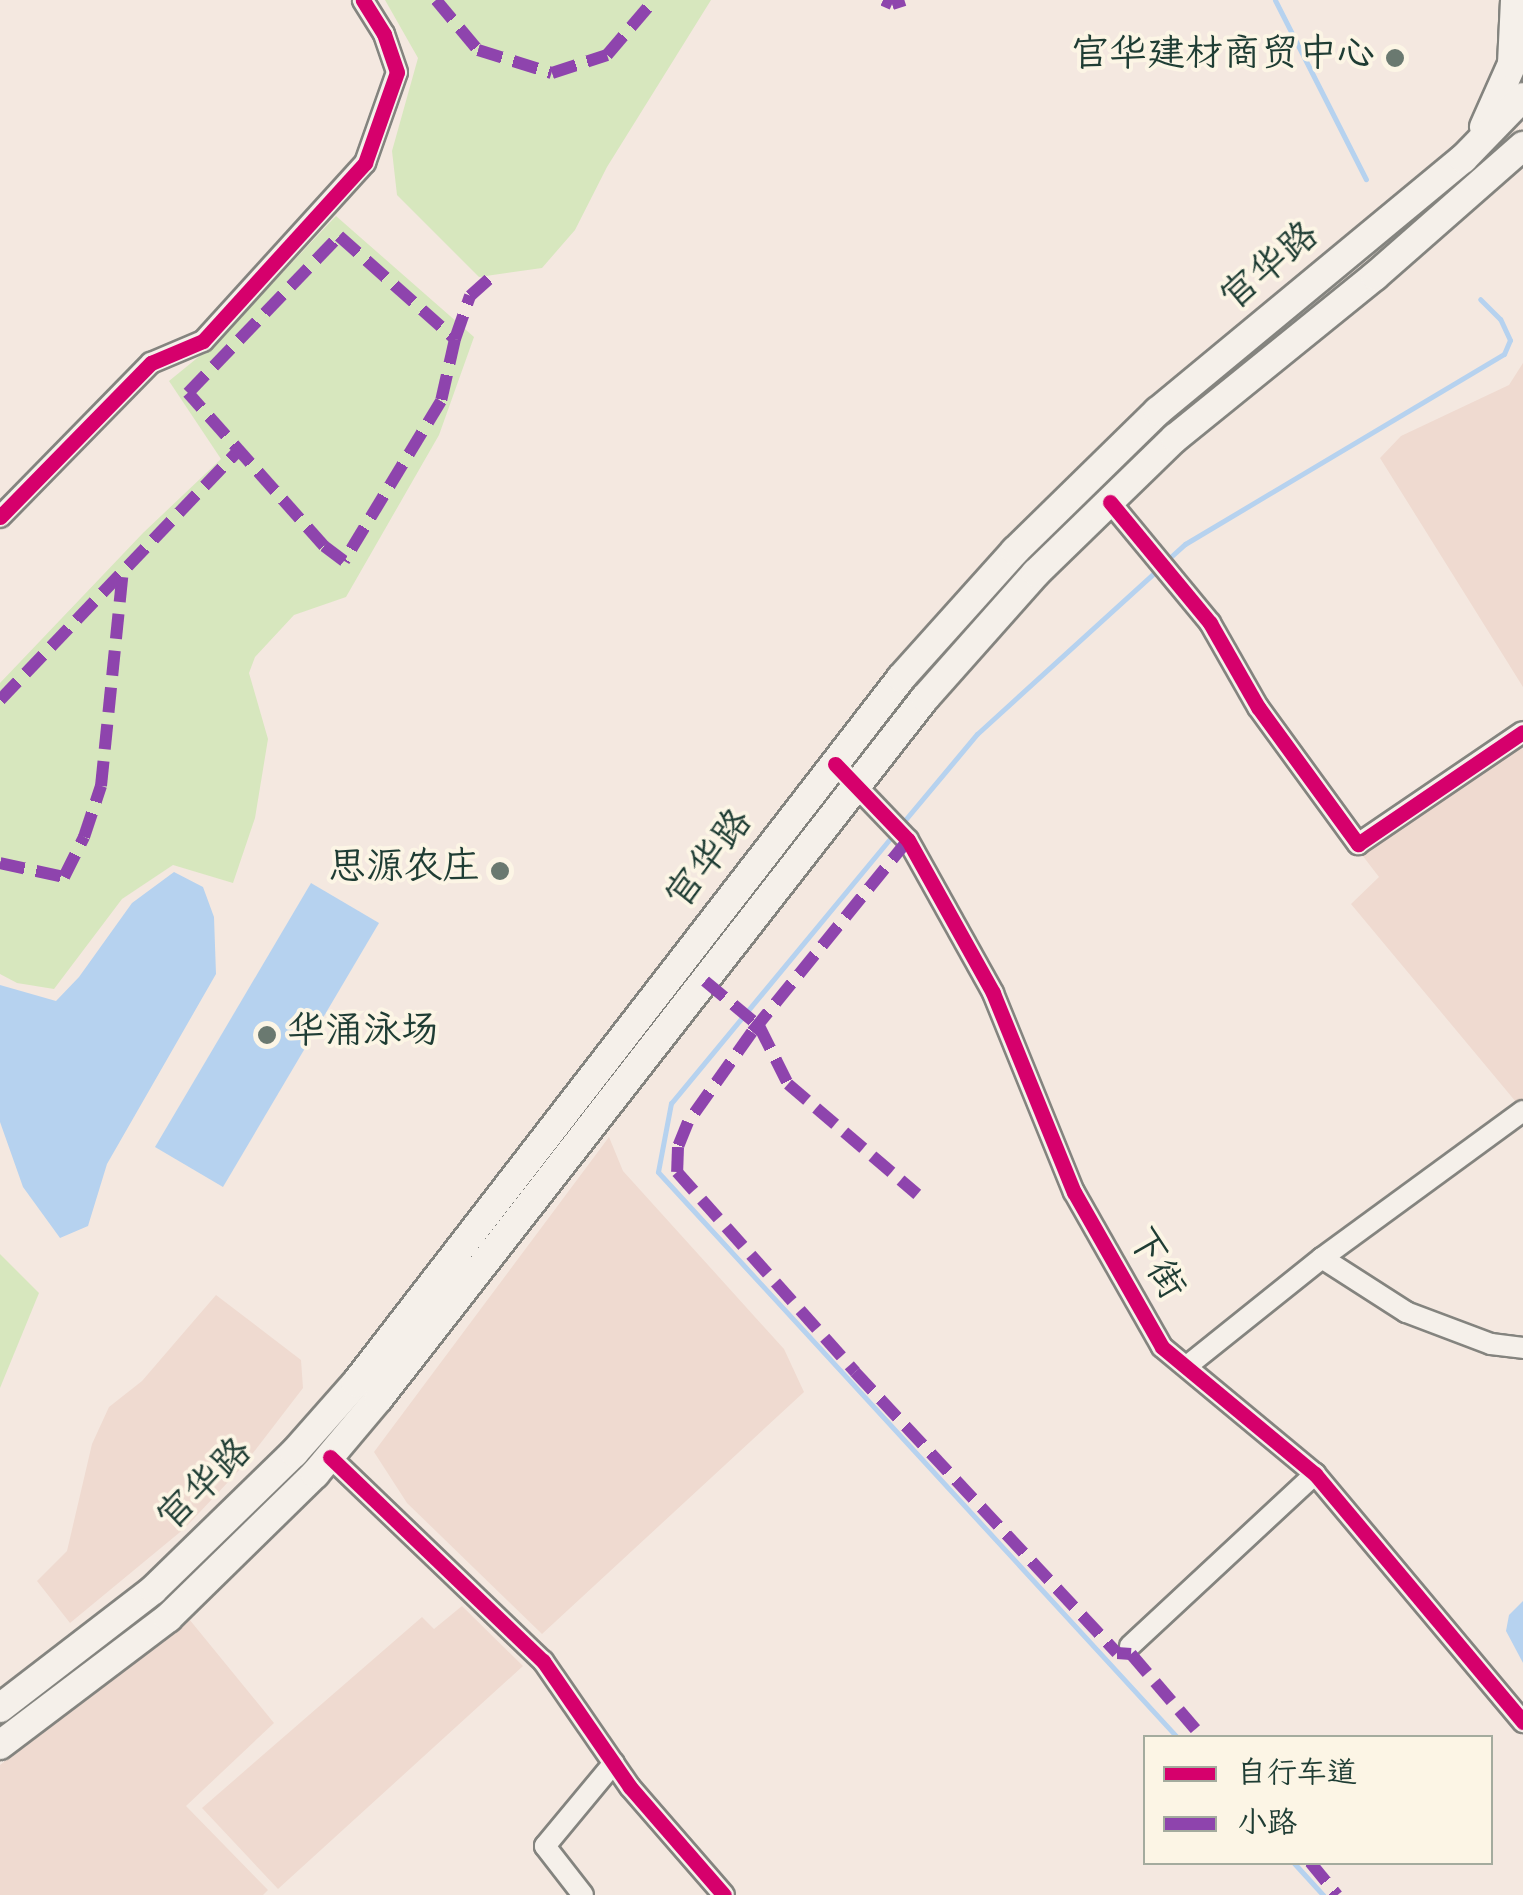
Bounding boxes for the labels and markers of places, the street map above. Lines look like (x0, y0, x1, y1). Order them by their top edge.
place label: 官华建材商贸中心 (1071, 35, 1375, 81)
marker: 官华建材商贸中心 (1384, 47, 1406, 69)
place label: 思源农庄 (328, 848, 480, 894)
marker: 思源农庄 (489, 860, 511, 882)
place label: 华涌泳场 (287, 1012, 439, 1058)
marker: 华涌泳场 (256, 1024, 278, 1046)

